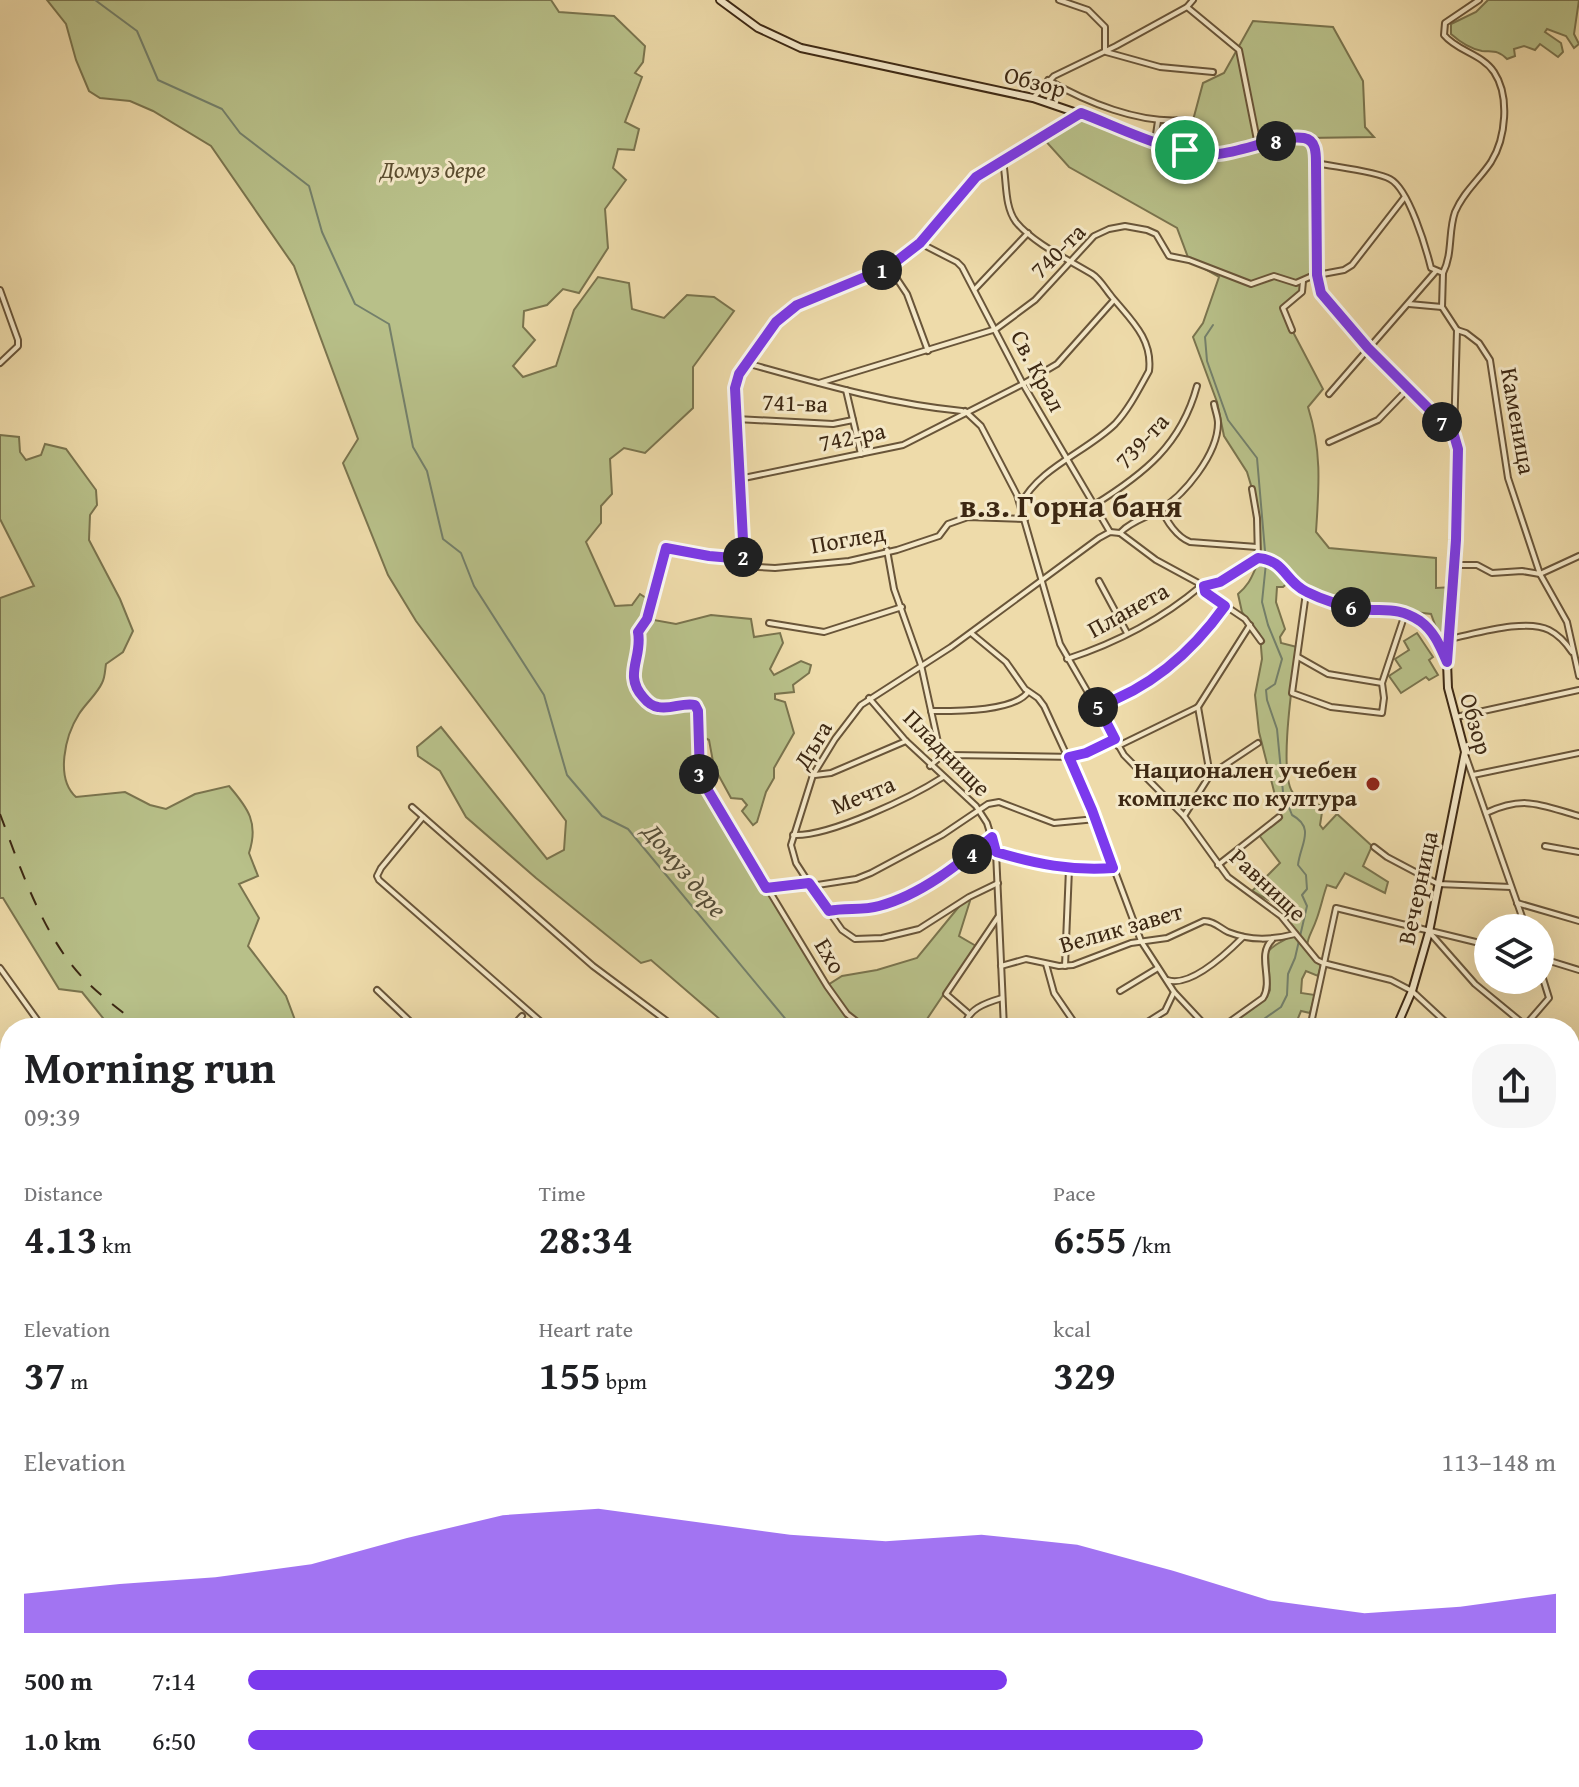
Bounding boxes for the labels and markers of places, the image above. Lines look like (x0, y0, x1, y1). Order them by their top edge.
pin (1151, 116, 1219, 184)
pin: 8 (1256, 121, 1296, 161)
pin: 1 (862, 250, 902, 290)
pin: 7 (1422, 402, 1462, 442)
pin: 2 (723, 537, 763, 577)
pin: 6 (1331, 587, 1371, 627)
pin: 5 (1078, 687, 1118, 727)
place label: Национален учебен комплекс по култура (1118, 752, 1358, 815)
pin: 3 (679, 754, 719, 794)
marker: Национален учебен комплекс по култура (1364, 775, 1382, 793)
pin: 4 (952, 834, 992, 874)

